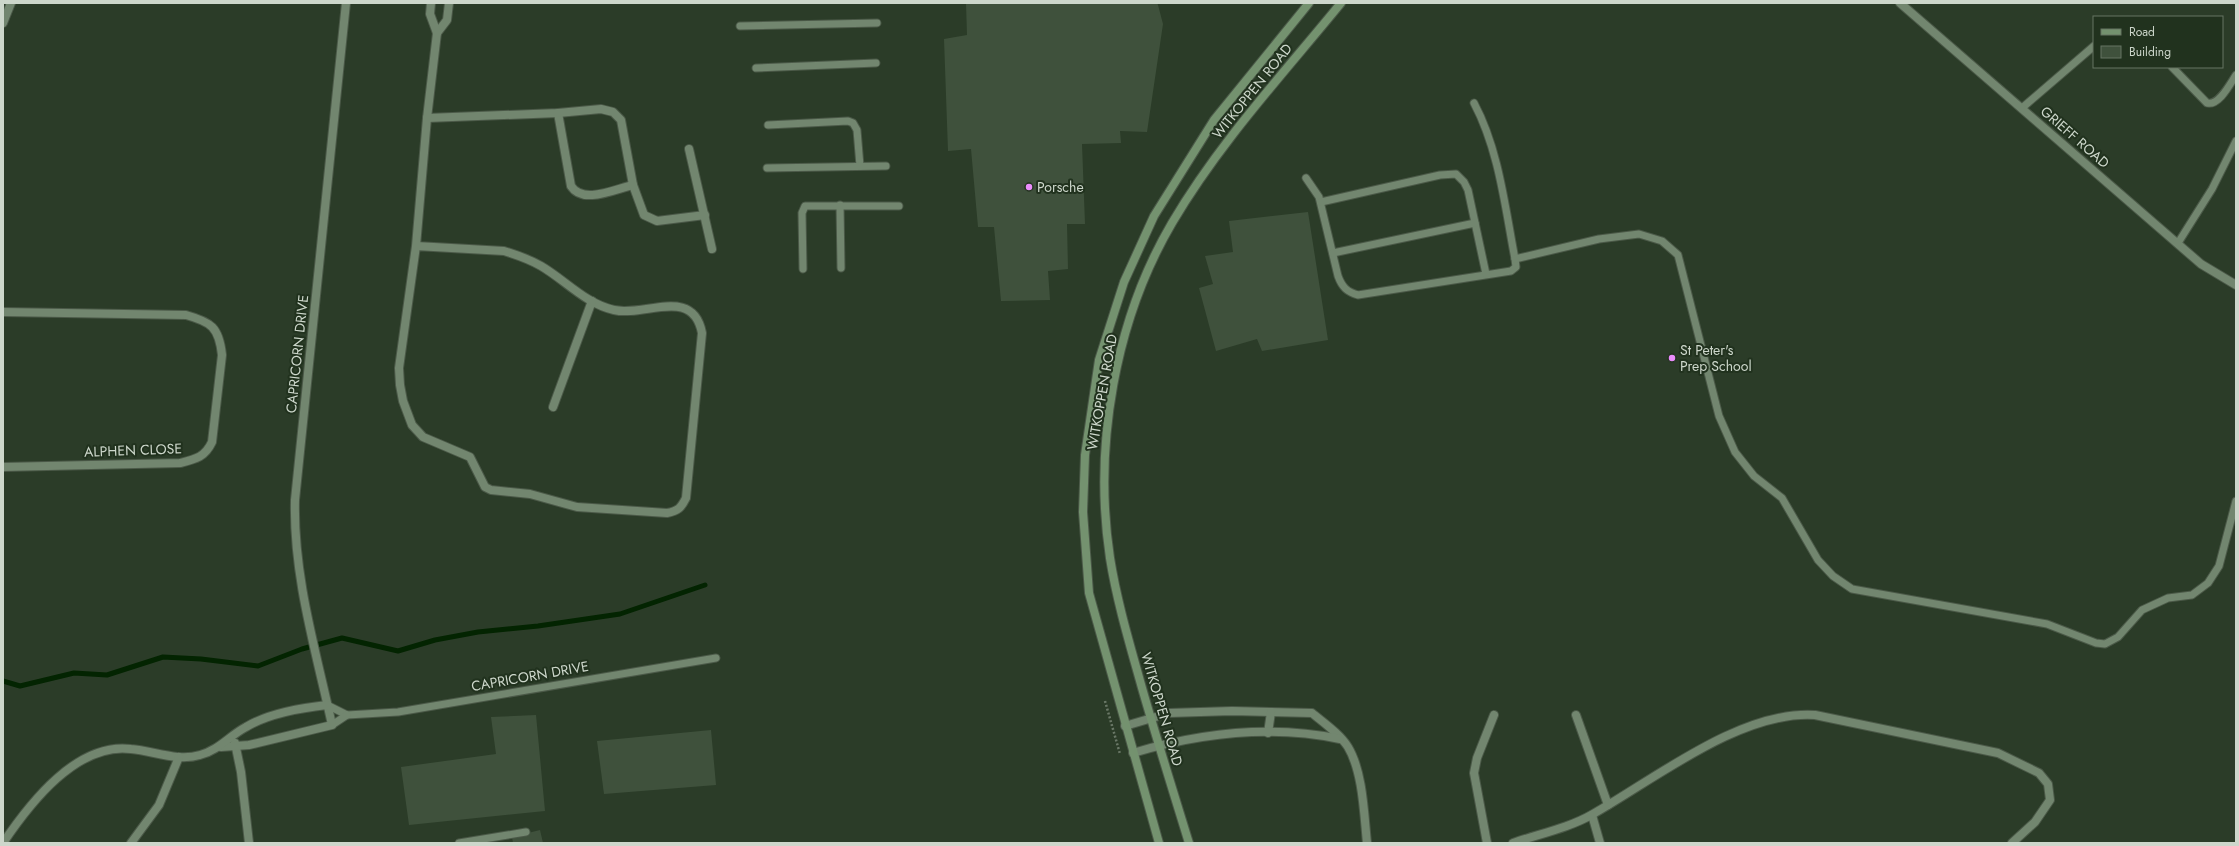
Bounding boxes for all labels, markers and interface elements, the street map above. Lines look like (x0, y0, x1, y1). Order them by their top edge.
legend (2093, 16, 2223, 68)
text: Road (2129, 23, 2155, 41)
street label: WITKOPPEN ROAD (1207, 39, 1297, 143)
text: Building (2129, 43, 2171, 61)
street label: GRIEFF ROAD (2036, 101, 2114, 173)
place label: Porsche (1037, 177, 1084, 197)
marker: Porsche (1024, 182, 1034, 192)
street label: CAPRICORN DRIVE (281, 294, 313, 414)
street label: WITKOPPEN ROAD (1082, 332, 1122, 452)
place label: St Peter's Prep School (1680, 340, 1752, 376)
marker: St Peter's Prep School (1667, 353, 1677, 363)
street label: ALPHEN CLOSE (84, 438, 182, 462)
street label: WITKOPPEN ROAD (1136, 650, 1188, 768)
street label: CAPRICORN DRIVE (470, 656, 590, 696)

